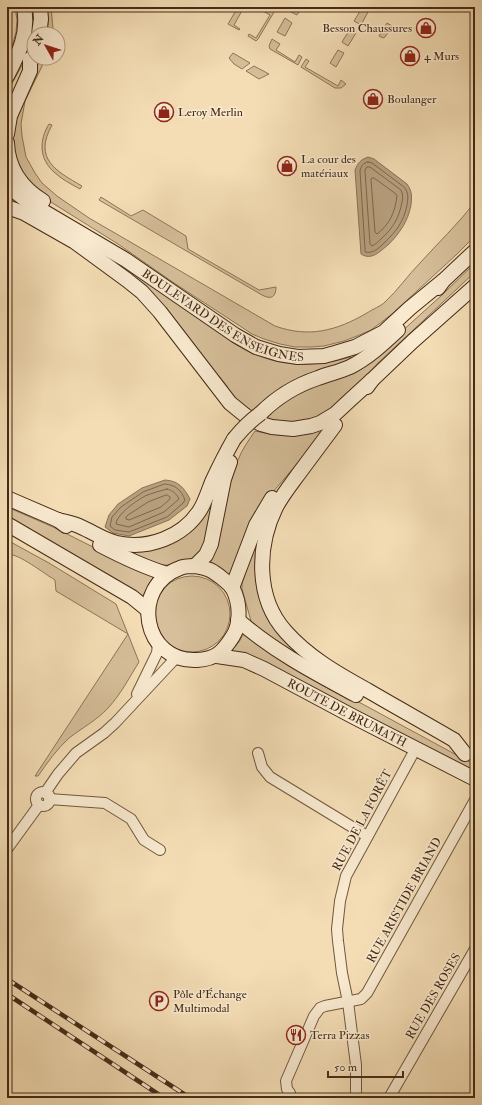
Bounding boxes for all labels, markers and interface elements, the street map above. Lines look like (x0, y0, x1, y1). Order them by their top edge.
shop icon: Besson Chaussures (415, 17, 437, 39)
place label: Besson Chaussures (322, 21, 412, 36)
north arrow (26, 26, 66, 66)
text: N (30, 31, 47, 49)
shop icon: 4 Murs (399, 45, 421, 67)
place label: 4 Murs (424, 49, 459, 64)
shop icon: Boulanger (362, 88, 384, 110)
place label: Boulanger (387, 92, 437, 107)
shop icon: Leroy Merlin (153, 101, 175, 123)
place label: Leroy Merlin (178, 105, 243, 120)
place label: La cour des matériaux (301, 152, 356, 181)
shop icon: La cour des matériaux (276, 155, 298, 177)
street label: BOULEVARD DES ENSEIGNES (139, 266, 304, 365)
street label: ROUTE DE BRUMATH (284, 676, 409, 751)
street label: RUE DE LA FORÊT (329, 767, 396, 874)
street label: RUE ARISTIDE BRIAND (364, 835, 445, 966)
street label: RUE DES ROSES (403, 950, 464, 1042)
place label: Pôle d'Échange Multimodal (173, 987, 247, 1016)
parking icon: Pôle d'Échange Multimodal (148, 990, 170, 1012)
restaurant icon: Terra Pizzas (285, 1024, 307, 1046)
place label: Terra Pizzas (310, 1028, 370, 1043)
scale bar (328, 1053, 403, 1079)
text: 50 m (334, 1060, 358, 1075)

